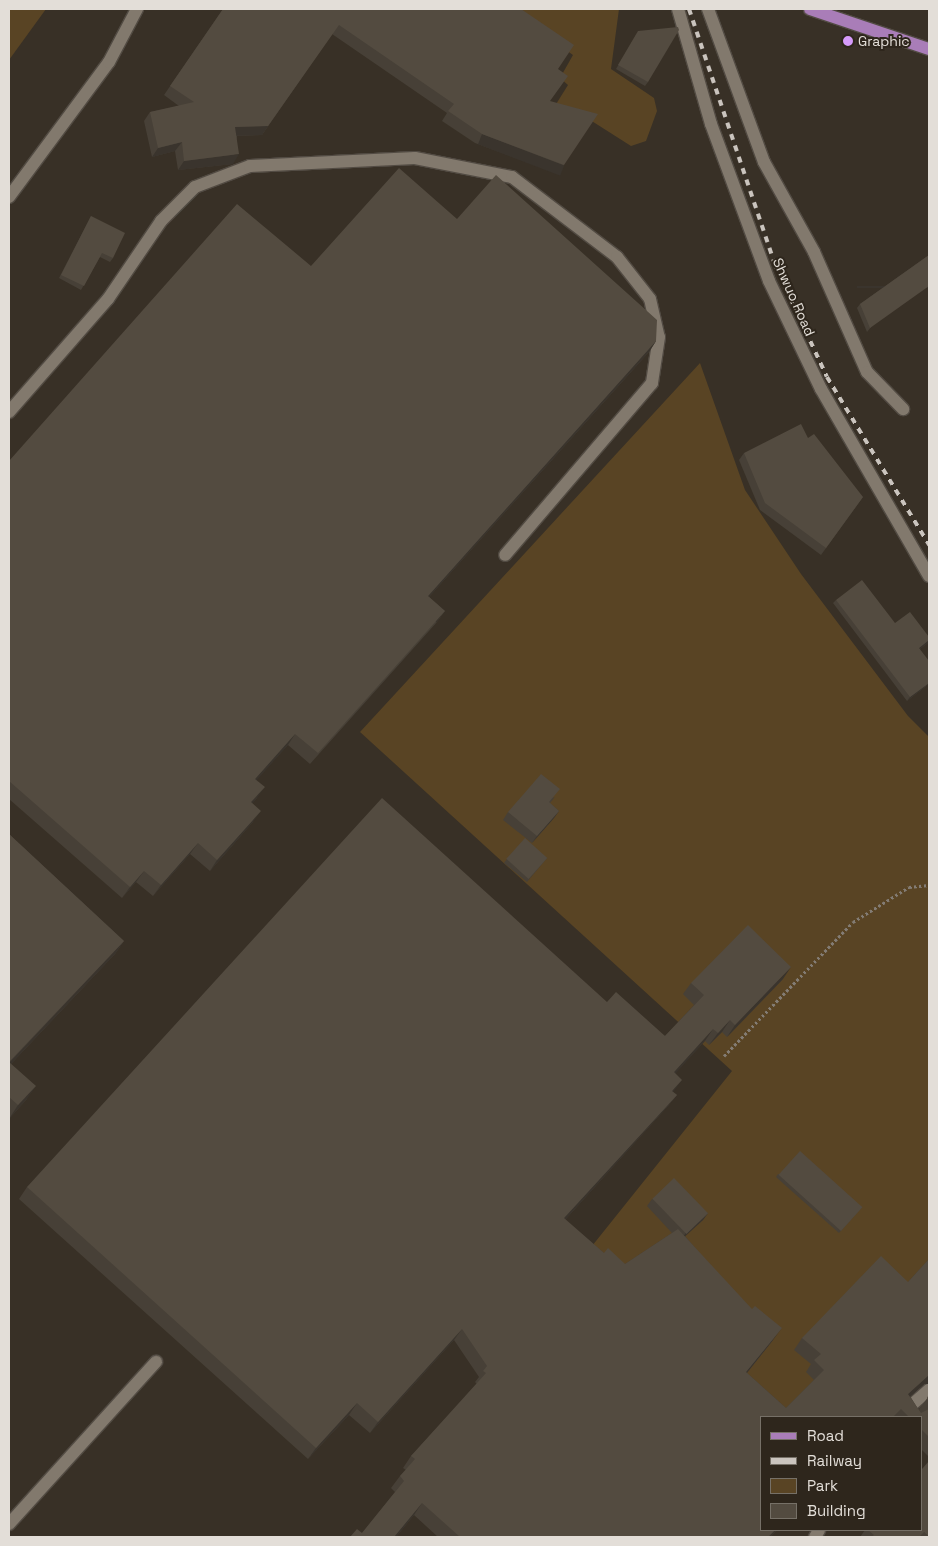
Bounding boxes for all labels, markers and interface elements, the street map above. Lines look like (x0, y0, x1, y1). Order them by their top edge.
place label: Graphic (858, 33, 910, 49)
marker: Graphic (842, 35, 854, 47)
street label: Shwuo Road (769, 255, 819, 339)
legend (760, 1416, 923, 1531)
text: Road (807, 1426, 844, 1445)
text: Railway (807, 1451, 862, 1470)
text: Park (807, 1476, 838, 1495)
text: Building (807, 1501, 866, 1520)

